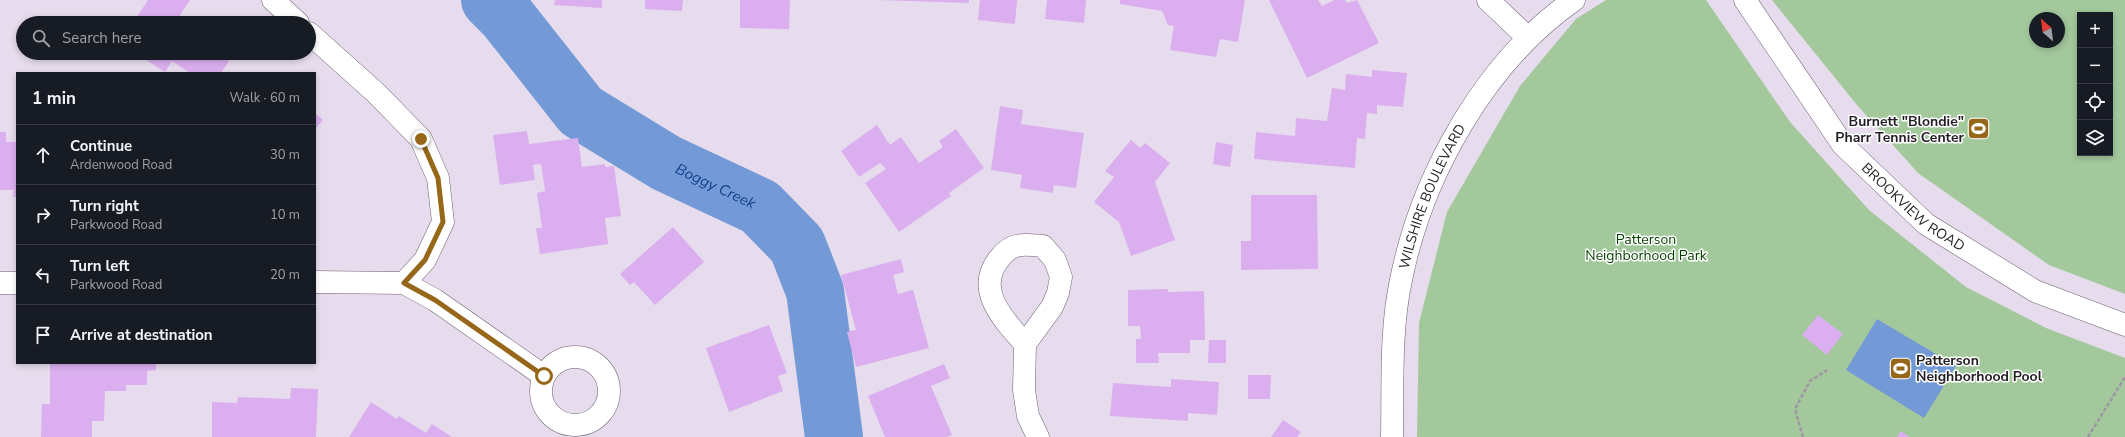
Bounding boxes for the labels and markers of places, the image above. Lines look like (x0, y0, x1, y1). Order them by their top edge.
place label: Burnett "Blondie" Pharr Tennis Center (1835, 112, 1964, 147)
sports icon: Burnett "Blondie" Pharr Tennis Center (1966, 116, 1992, 142)
place label: Patterson Neighborhood Pool (1916, 351, 2043, 386)
sports icon: Patterson Neighborhood Pool (1888, 355, 1914, 381)

